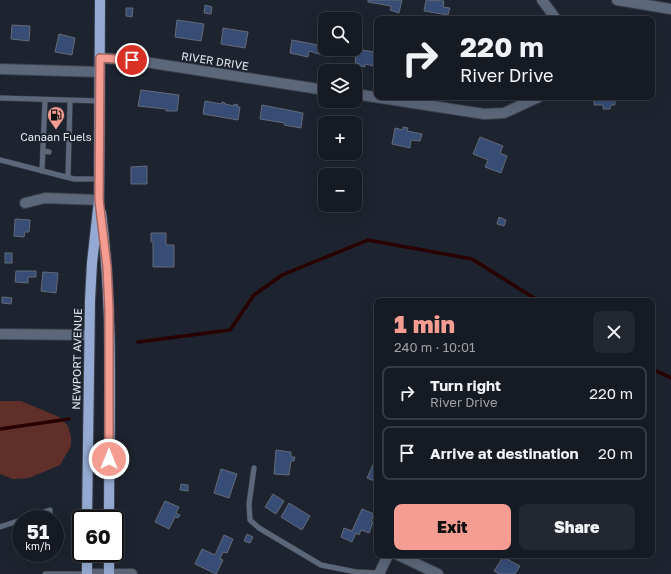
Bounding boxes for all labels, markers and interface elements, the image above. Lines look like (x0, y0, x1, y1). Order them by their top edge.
map controls (318, 12, 362, 212)
button: search (318, 12, 362, 56)
text: 220 m (460, 30, 544, 63)
icon: right (394, 32, 446, 84)
pin (115, 43, 149, 77)
icon: arrive (121, 49, 143, 71)
street label: RIVER DRIVE (180, 49, 250, 72)
button: layers (318, 64, 362, 108)
text: River Drive (460, 64, 553, 86)
fuel station icon: Canaan Fuels (46, 105, 66, 130)
button: + (318, 116, 362, 160)
place label: Canaan Fuels (20, 130, 92, 143)
button: − (318, 168, 362, 212)
street label: NEWPORT AVENUE (69, 308, 84, 410)
text: 1 min (394, 309, 455, 338)
button: close (593, 311, 635, 353)
text: 240 m · 10:01 (394, 339, 475, 355)
text: Turn right (430, 376, 501, 394)
icon: right (396, 382, 418, 404)
text: 220 m (589, 384, 633, 402)
text: River Drive (430, 394, 497, 410)
position arrow (88, 438, 130, 480)
icon: arrive (396, 442, 418, 464)
text: Arrive at destination (430, 444, 579, 462)
text: 20 m (598, 444, 633, 462)
button: Exit (394, 504, 511, 550)
button: Share (519, 504, 635, 550)
speed limit sign: 60 (72, 510, 124, 562)
text: 51 (27, 519, 49, 543)
text: km/h (25, 540, 51, 552)

